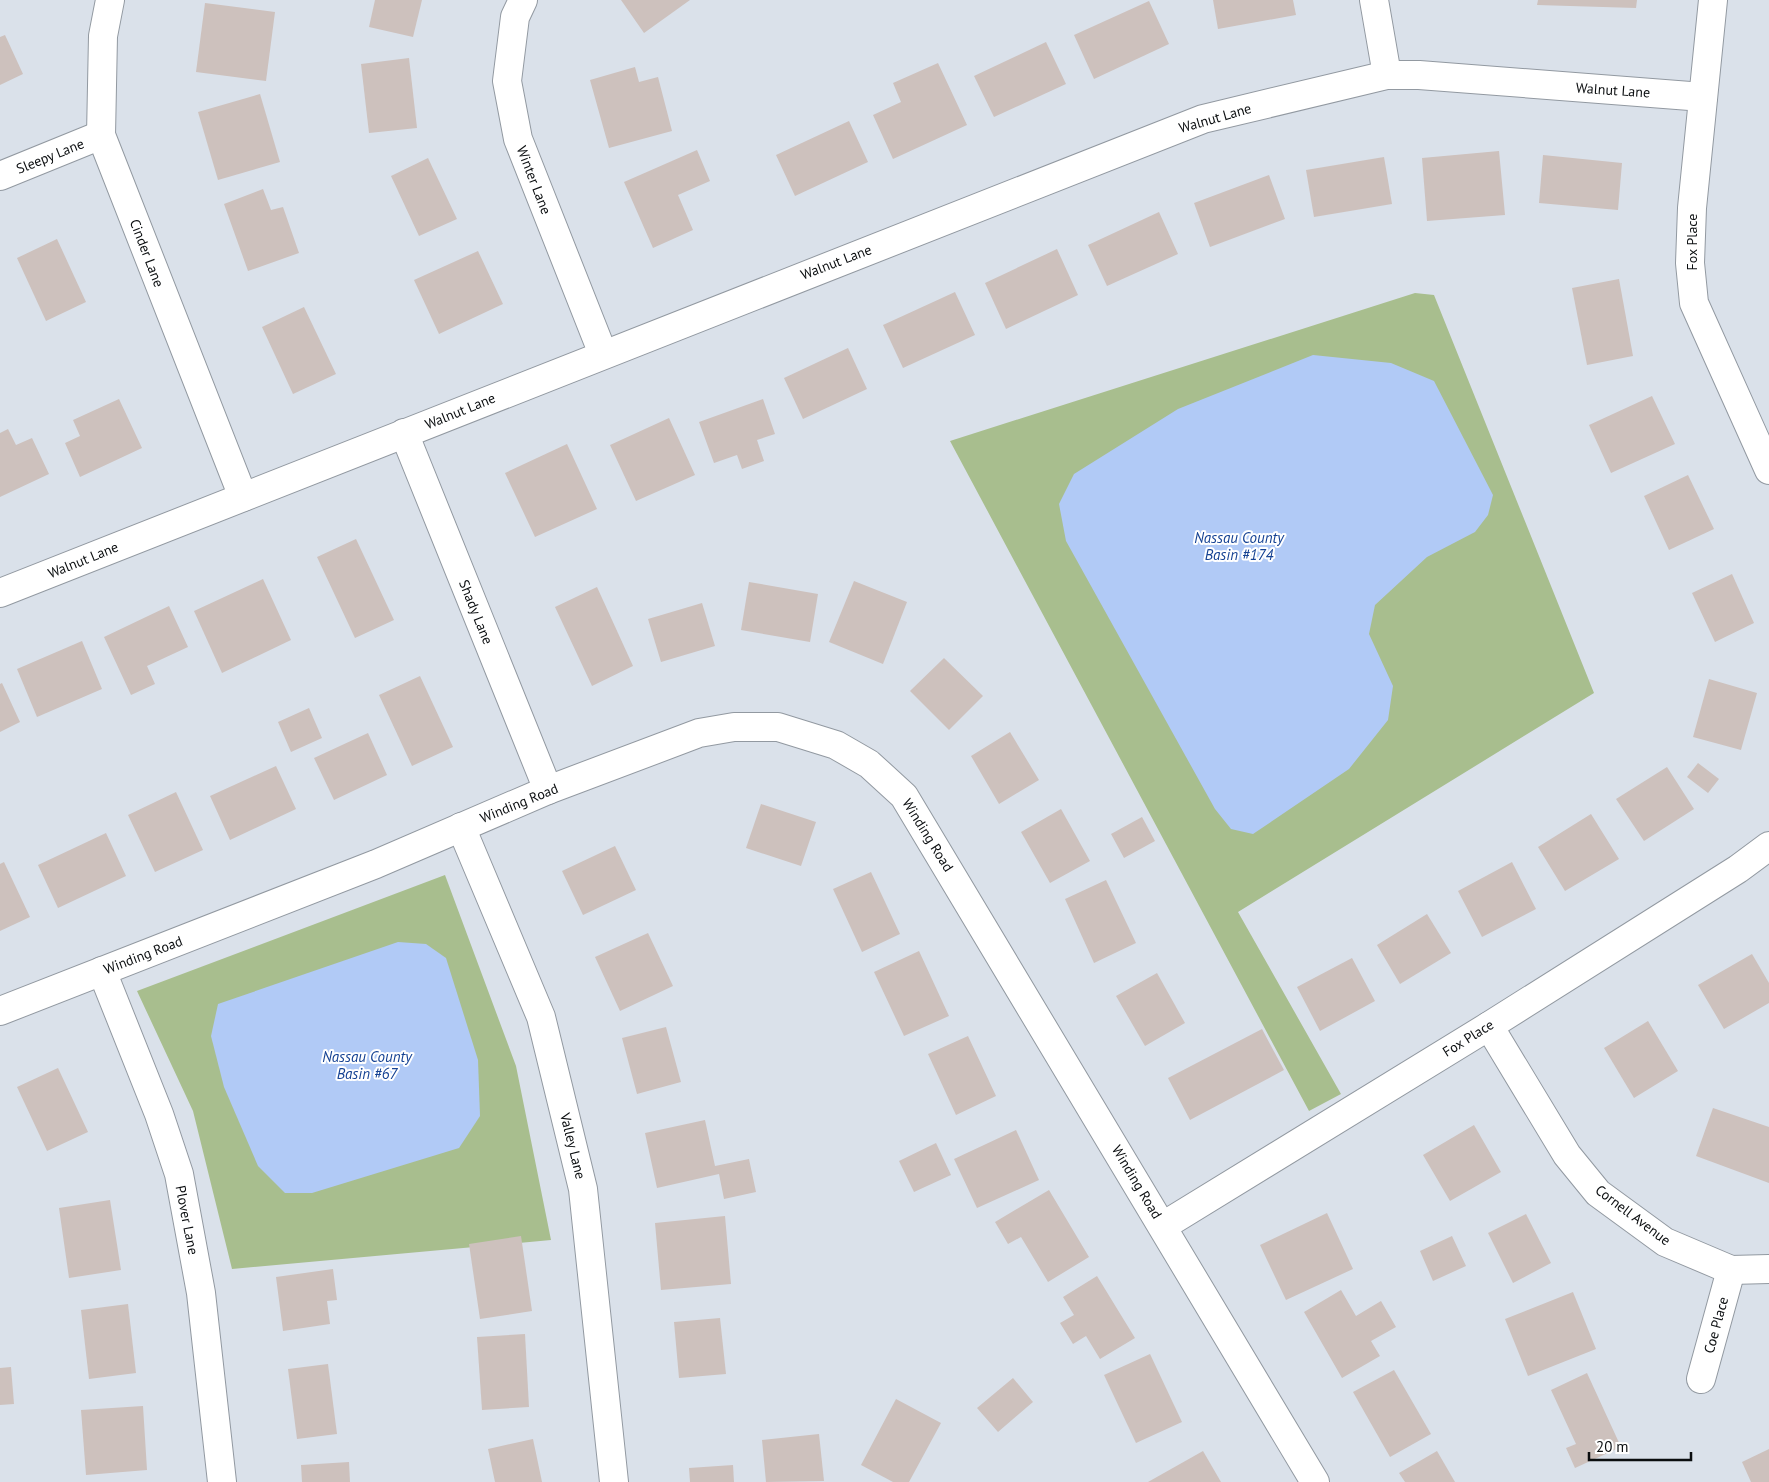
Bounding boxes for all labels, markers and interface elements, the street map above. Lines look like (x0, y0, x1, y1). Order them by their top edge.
street label: Walnut Lane (1575, 78, 1651, 102)
street label: Walnut Lane (1177, 99, 1253, 137)
street label: Sleepy Lane (14, 134, 86, 178)
street label: Winter Lane (513, 143, 555, 217)
street label: Fox Place (1683, 214, 1701, 270)
street label: Cinder Lane (126, 217, 168, 289)
street label: Walnut Lane (798, 240, 874, 284)
street label: Walnut Lane (422, 389, 498, 433)
water label: Nassau County Basin #174 (1194, 528, 1285, 564)
street label: Walnut Lane (45, 538, 121, 582)
street label: Shady Lane (455, 577, 497, 647)
street label: Winding Road (477, 779, 561, 827)
street label: Winding Road (898, 795, 958, 875)
street label: Winding Road (101, 932, 185, 978)
street label: Fox Place (1439, 1015, 1497, 1061)
water label: Nassau County Basin #67 (322, 1047, 413, 1083)
street label: Valley Lane (556, 1110, 590, 1181)
street label: Winding Road (1108, 1142, 1166, 1222)
street label: Cornell Avenue (1592, 1181, 1674, 1249)
street label: Plover Lane (171, 1184, 203, 1256)
street label: Coe Place (1700, 1295, 1732, 1355)
scale bar (1589, 1430, 1692, 1462)
text: 20 m (1596, 1437, 1629, 1456)

